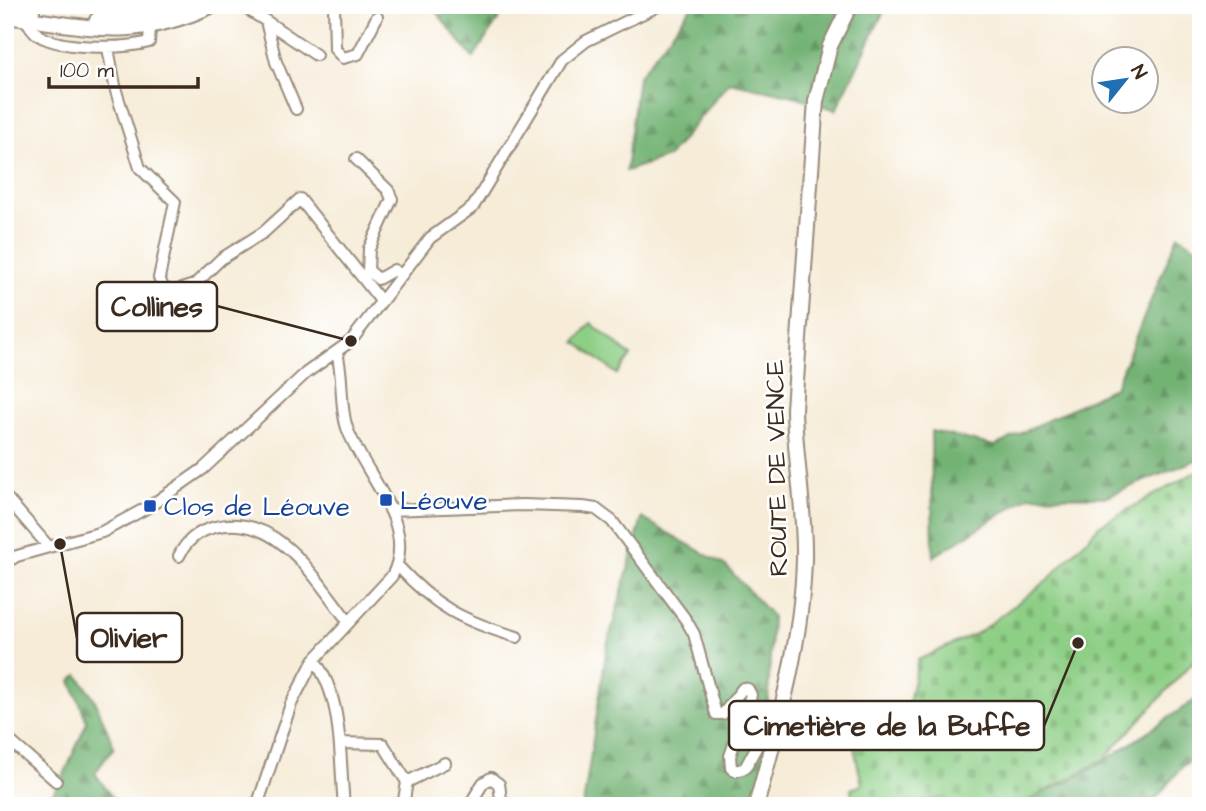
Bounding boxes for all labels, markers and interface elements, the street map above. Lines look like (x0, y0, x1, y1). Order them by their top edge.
scale bar (49, 46, 198, 90)
north arrow (1090, 46, 1160, 116)
text: 100 m (60, 56, 115, 85)
text: N (1124, 60, 1153, 84)
callout: Collines (97, 282, 217, 331)
text: Collines (111, 288, 203, 327)
street label: ROUTE DE VENCE (757, 359, 797, 577)
place label: Léouve (400, 483, 487, 519)
place label: Clos de Léouve (164, 489, 350, 525)
marker: Léouve (378, 492, 394, 508)
marker: Clos de Léouve (142, 498, 158, 514)
callout: Olivier (77, 613, 182, 662)
text: Olivier (91, 619, 168, 658)
callout: Cimetière de la Buffe (729, 701, 1044, 750)
text: Cimetière de la Buffe (744, 707, 1030, 746)

